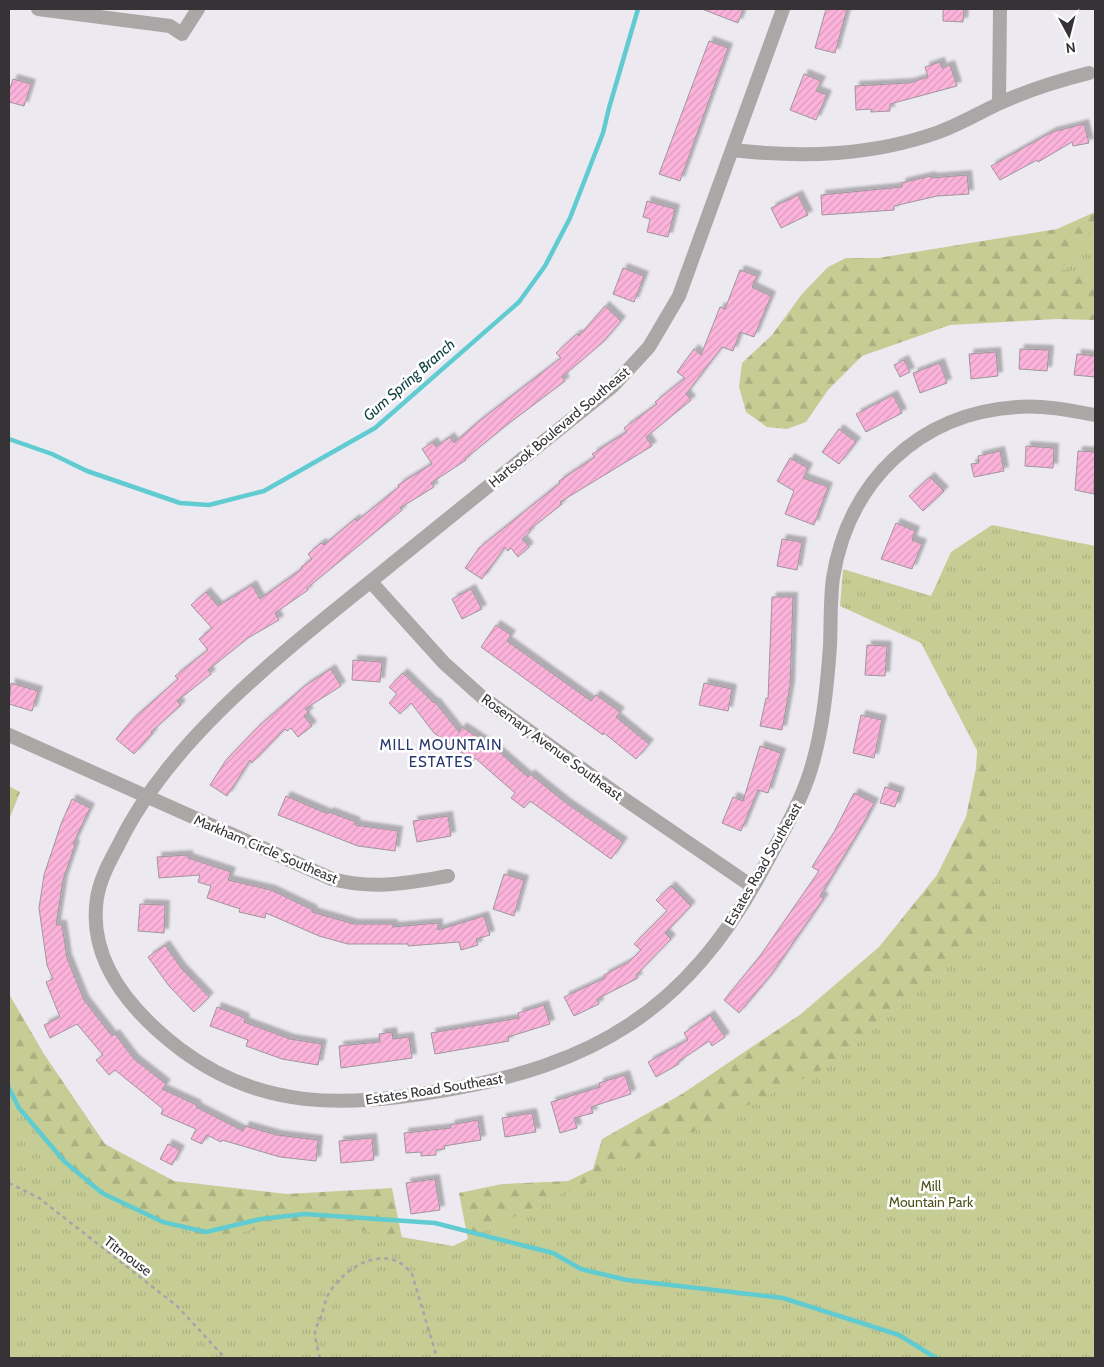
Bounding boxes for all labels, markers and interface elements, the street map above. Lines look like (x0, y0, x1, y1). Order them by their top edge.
north arrow (1044, 10, 1094, 60)
text: N (1065, 38, 1077, 57)
water label: Gum Spring Branch (359, 335, 459, 425)
street label: Hartsook Boulevard Southeast (485, 363, 633, 491)
street label: Rosemary Avenue Southeast (478, 690, 626, 804)
district label: MILL MOUNTAIN ESTATES (379, 736, 503, 771)
street label: Estates Road Southeast (720, 799, 806, 929)
street label: Markham Circle Southeast (191, 811, 341, 888)
street label: Estates Road Southeast (364, 1069, 504, 1109)
park label: Mill Mountain Park (889, 1177, 974, 1211)
street label: Titmouse (100, 1232, 156, 1280)

